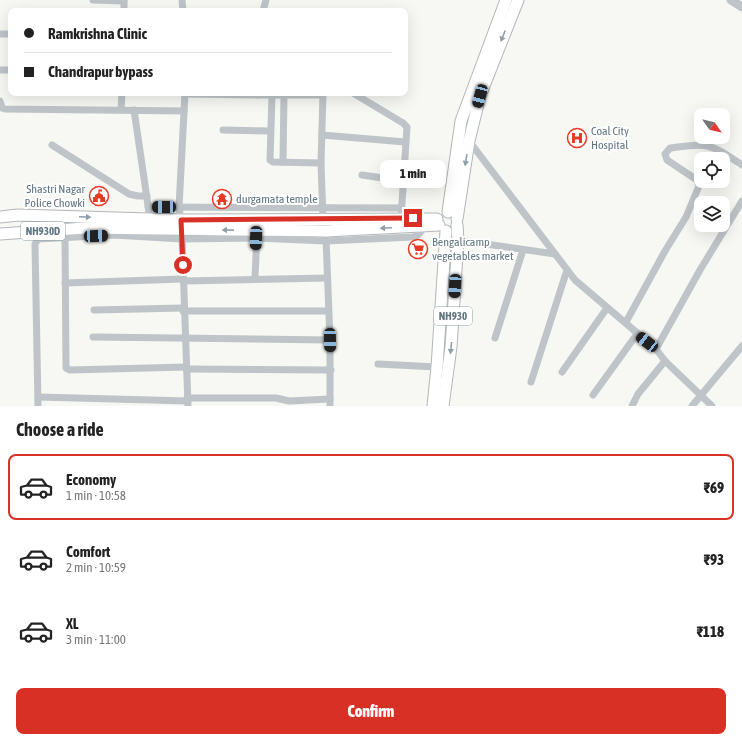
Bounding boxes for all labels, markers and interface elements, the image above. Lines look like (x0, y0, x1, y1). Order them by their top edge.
text: Ramkrishna Clinic (48, 25, 147, 42)
one-way arrow (500, 31, 506, 43)
text: Chandrapur bypass (48, 63, 153, 80)
car (471, 83, 489, 109)
north arrow (694, 108, 730, 144)
map controls (694, 108, 730, 232)
place label: Coal City Hospital (591, 124, 629, 152)
hospital icon: Coal City Hospital (566, 127, 588, 149)
button: locate (694, 152, 730, 188)
one-way arrow (463, 154, 469, 166)
callout: 1 min (380, 160, 446, 188)
text: 1 min (400, 166, 426, 181)
place label: Shastri Nagar Police Chowki (25, 182, 85, 210)
public building icon: Shastri Nagar Police Chowki (88, 185, 110, 207)
temple icon: durgamata temple (211, 188, 233, 210)
place label: durgamata temple (236, 192, 318, 206)
button: layers (694, 196, 730, 232)
car (152, 201, 176, 213)
route end (404, 209, 422, 227)
one-way arrow (79, 214, 92, 220)
road number: NH930D (21, 222, 65, 240)
one-way arrow (380, 225, 392, 232)
car (250, 226, 262, 250)
one-way arrow (221, 227, 234, 233)
car (84, 230, 108, 242)
place label: Bengalicamp vegetables market (432, 235, 514, 263)
supermarket icon: Bengalicamp vegetables market (407, 238, 429, 260)
route start (174, 256, 192, 274)
car (448, 274, 462, 298)
road number: NH930 (434, 307, 472, 325)
car (324, 328, 336, 352)
car (634, 330, 660, 354)
one-way arrow (448, 342, 454, 354)
text: Choose a ride (16, 419, 104, 440)
icon: car (18, 469, 54, 505)
text: Economy (66, 471, 116, 488)
text: ₹69 (703, 479, 724, 496)
text: 1 min · 10:58 (66, 488, 126, 503)
icon: car (18, 541, 54, 577)
text: Comfort (66, 543, 110, 560)
text: ₹93 (703, 551, 724, 568)
text: 2 min · 10:59 (66, 560, 126, 575)
icon: car (18, 613, 54, 649)
text: XL (66, 615, 79, 632)
text: ₹118 (696, 623, 724, 640)
text: 3 min · 11:00 (66, 632, 126, 647)
button: Confirm (16, 688, 726, 734)

